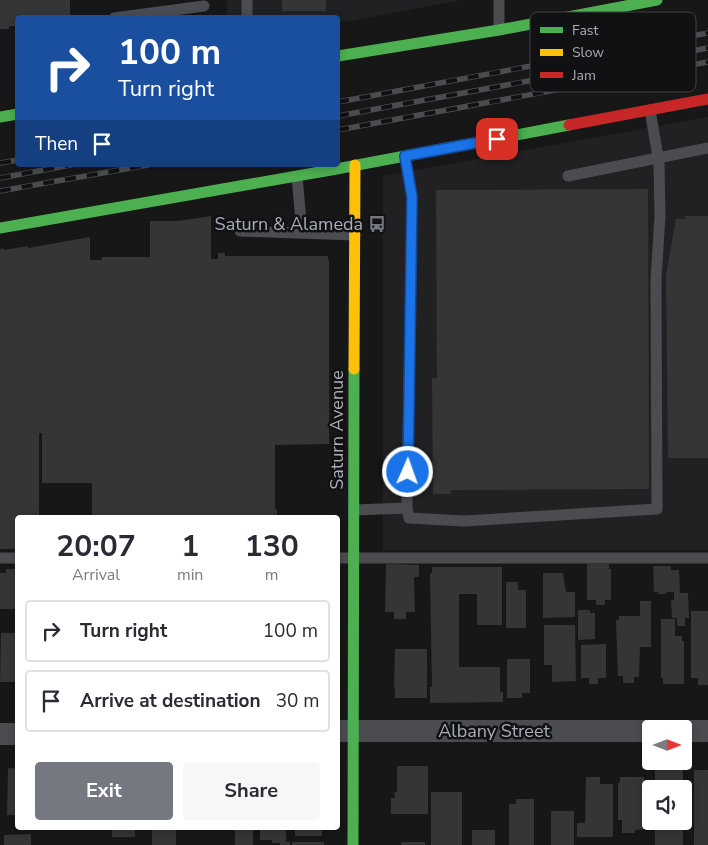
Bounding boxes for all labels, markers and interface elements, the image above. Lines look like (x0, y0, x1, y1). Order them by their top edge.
legend (530, 12, 696, 92)
text: Fast (572, 21, 598, 40)
text: 100 m (118, 29, 221, 76)
icon: right (35, 35, 100, 100)
text: Slow (572, 43, 604, 62)
text: Jam (571, 66, 596, 85)
text: Turn right (118, 74, 214, 104)
pin (476, 118, 518, 160)
icon: arrive (483, 125, 511, 153)
icon: arrive (88, 130, 116, 158)
text: Then (35, 131, 78, 157)
place label: Saturn & Alameda (215, 212, 363, 236)
bus stop icon: Saturn & Alameda (367, 214, 387, 234)
street label: Saturn Avenue (325, 370, 349, 490)
position arrow (381, 445, 433, 497)
text: 20:07 (56, 526, 136, 567)
text: 1 (181, 526, 199, 567)
text: 130 (245, 526, 299, 567)
text: Arrival (72, 564, 120, 586)
text: min (177, 564, 203, 586)
text: m (265, 564, 279, 586)
icon: right (37, 617, 65, 645)
text: Turn right (80, 618, 167, 644)
text: 100 m (263, 618, 318, 644)
icon: arrive (37, 687, 65, 715)
text: Arrive at destination (80, 688, 261, 714)
text: 30 m (276, 688, 320, 714)
street label: Albany Street (438, 719, 551, 743)
north arrow (642, 720, 692, 770)
map controls (642, 720, 692, 830)
button: Exit (35, 762, 173, 820)
button: Share (183, 762, 320, 820)
button: sound (642, 780, 692, 830)

